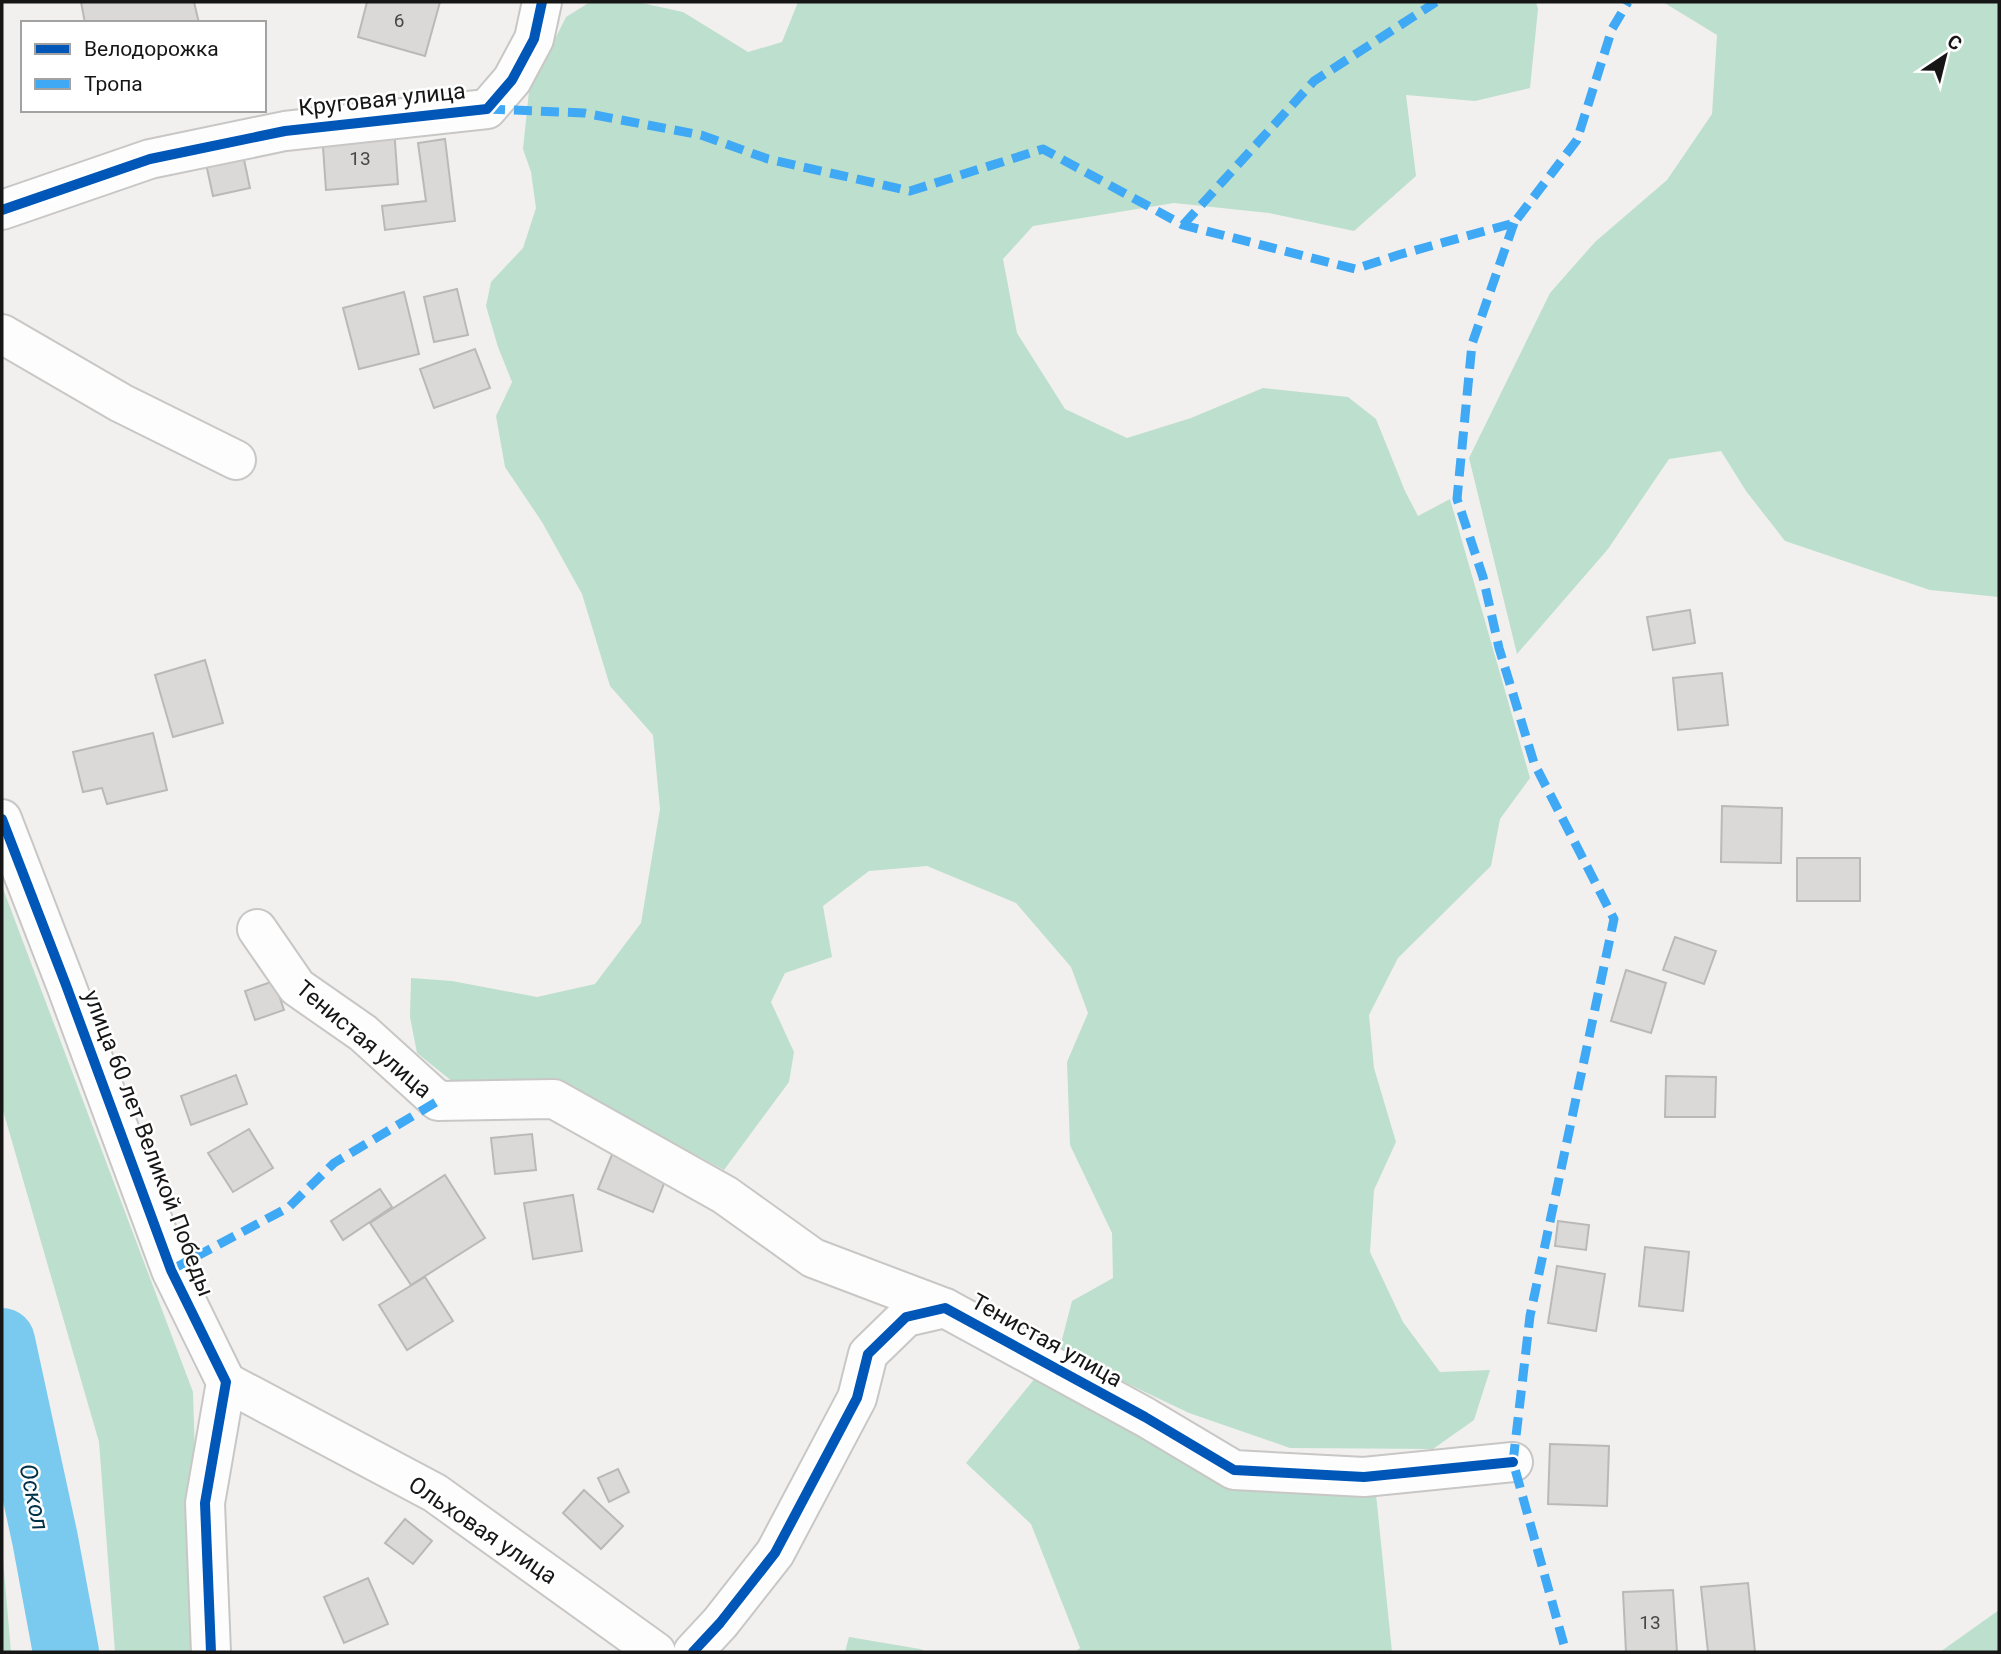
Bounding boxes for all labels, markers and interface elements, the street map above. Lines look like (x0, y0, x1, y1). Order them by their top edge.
house number: 6 (394, 9, 404, 32)
legend (21, 21, 266, 112)
north arrow (1910, 21, 1980, 91)
text: С (1943, 29, 1966, 55)
text: Велодорожка (84, 37, 219, 61)
text: Тропа (84, 72, 143, 96)
street label: Круговая улица (297, 77, 467, 122)
house number: 13 (349, 147, 371, 170)
street label: Тенистая улица (291, 975, 437, 1104)
street label: улица 60 лет Великой Победы (77, 986, 220, 1300)
street label: Тенистая улица (967, 1288, 1127, 1393)
water label: Оскол (13, 1461, 55, 1533)
street label: Ольховая улица (403, 1471, 562, 1590)
house number: 13 (1639, 1611, 1661, 1634)

